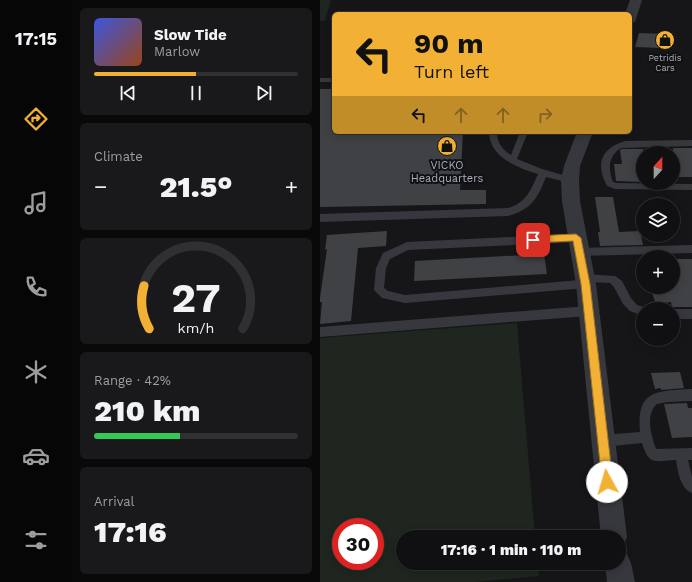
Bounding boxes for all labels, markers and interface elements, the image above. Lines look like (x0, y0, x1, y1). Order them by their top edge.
text: Slow Tide (154, 26, 227, 44)
text: 90 m (414, 27, 484, 60)
text: 17:15 (15, 28, 57, 49)
icon: left (348, 28, 400, 80)
shop icon: Petridis Cars (654, 29, 676, 51)
text: Marlow (154, 44, 200, 59)
place label: Petridis Cars (648, 53, 682, 73)
text: Turn left (414, 61, 489, 82)
icon: previous (117, 82, 139, 104)
icon: pause (185, 82, 207, 104)
icon: next (253, 82, 275, 104)
icon: left (408, 104, 430, 126)
icon: ahead (450, 104, 472, 126)
icon: ahead (492, 104, 514, 126)
icon: right (534, 104, 556, 126)
icon: directions (22, 105, 50, 133)
shop icon: VICKO Headquarters (436, 135, 458, 157)
north arrow (636, 146, 680, 190)
map controls (636, 146, 680, 346)
text: Climate (94, 149, 143, 164)
place label: VICKO Headquarters (411, 159, 483, 185)
text: 21.5° (159, 169, 233, 204)
text: − (94, 174, 107, 199)
text: + (285, 174, 298, 199)
icon: music (22, 189, 50, 217)
button: layers (636, 198, 680, 242)
pin (516, 223, 550, 257)
icon: arrive (522, 229, 544, 251)
button: + (636, 250, 680, 294)
icon: phone (22, 273, 50, 301)
text: 27 (171, 273, 221, 322)
button: − (636, 302, 680, 346)
text: km/h (178, 320, 214, 336)
icon: climate (22, 358, 50, 386)
text: Range · 42% (94, 373, 171, 388)
text: 210 km (94, 393, 200, 428)
icon: car (22, 442, 50, 470)
position arrow (586, 461, 628, 503)
text: Arrival (94, 494, 135, 509)
text: 17:16 (94, 514, 166, 549)
speed limit sign: 30 (332, 518, 384, 570)
icon: filters (22, 526, 50, 554)
text: 17:16 · 1 min · 110 m (441, 541, 581, 559)

